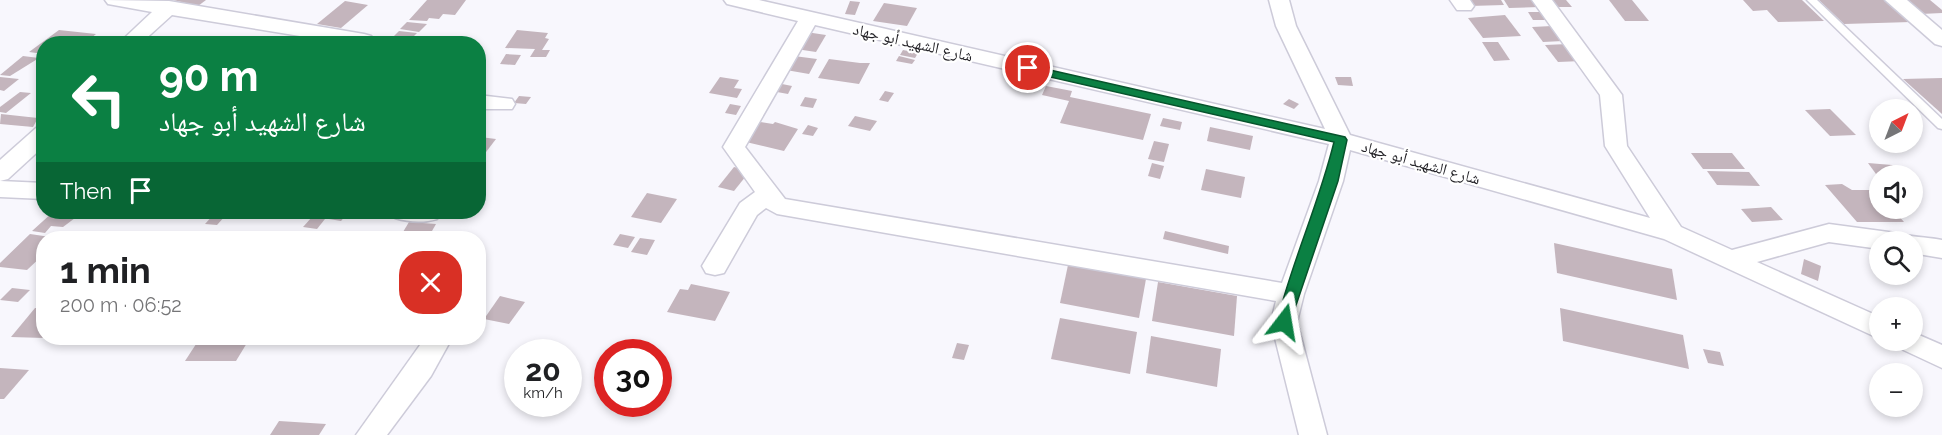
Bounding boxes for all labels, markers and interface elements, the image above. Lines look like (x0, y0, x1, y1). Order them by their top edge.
street label: شارع الشهيد أبو جهاد (851, 19, 975, 67)
pin (1002, 42, 1053, 93)
icon: arrive (1011, 51, 1044, 84)
text: 90 m (159, 52, 259, 101)
icon: left (60, 60, 138, 138)
north arrow (1869, 99, 1923, 153)
map controls (1869, 99, 1923, 417)
text: شارع الشهيد أبو جهاد (159, 106, 366, 137)
street label: شارع الشهيد أبو جهاد (1359, 136, 1482, 189)
button: sound (1869, 165, 1923, 219)
icon: arrive (124, 174, 157, 207)
text: Then (60, 178, 112, 204)
button: search (1869, 231, 1923, 285)
text: 1 min (60, 249, 151, 291)
button: close (399, 251, 462, 314)
position arrow (1252, 290, 1316, 354)
text: 200 m · 06:52 (60, 293, 182, 317)
button: + (1869, 297, 1923, 351)
speed limit sign: 30 (594, 339, 672, 417)
text: 20 (525, 353, 561, 388)
button: − (1869, 363, 1923, 417)
text: km/h (523, 384, 563, 402)

